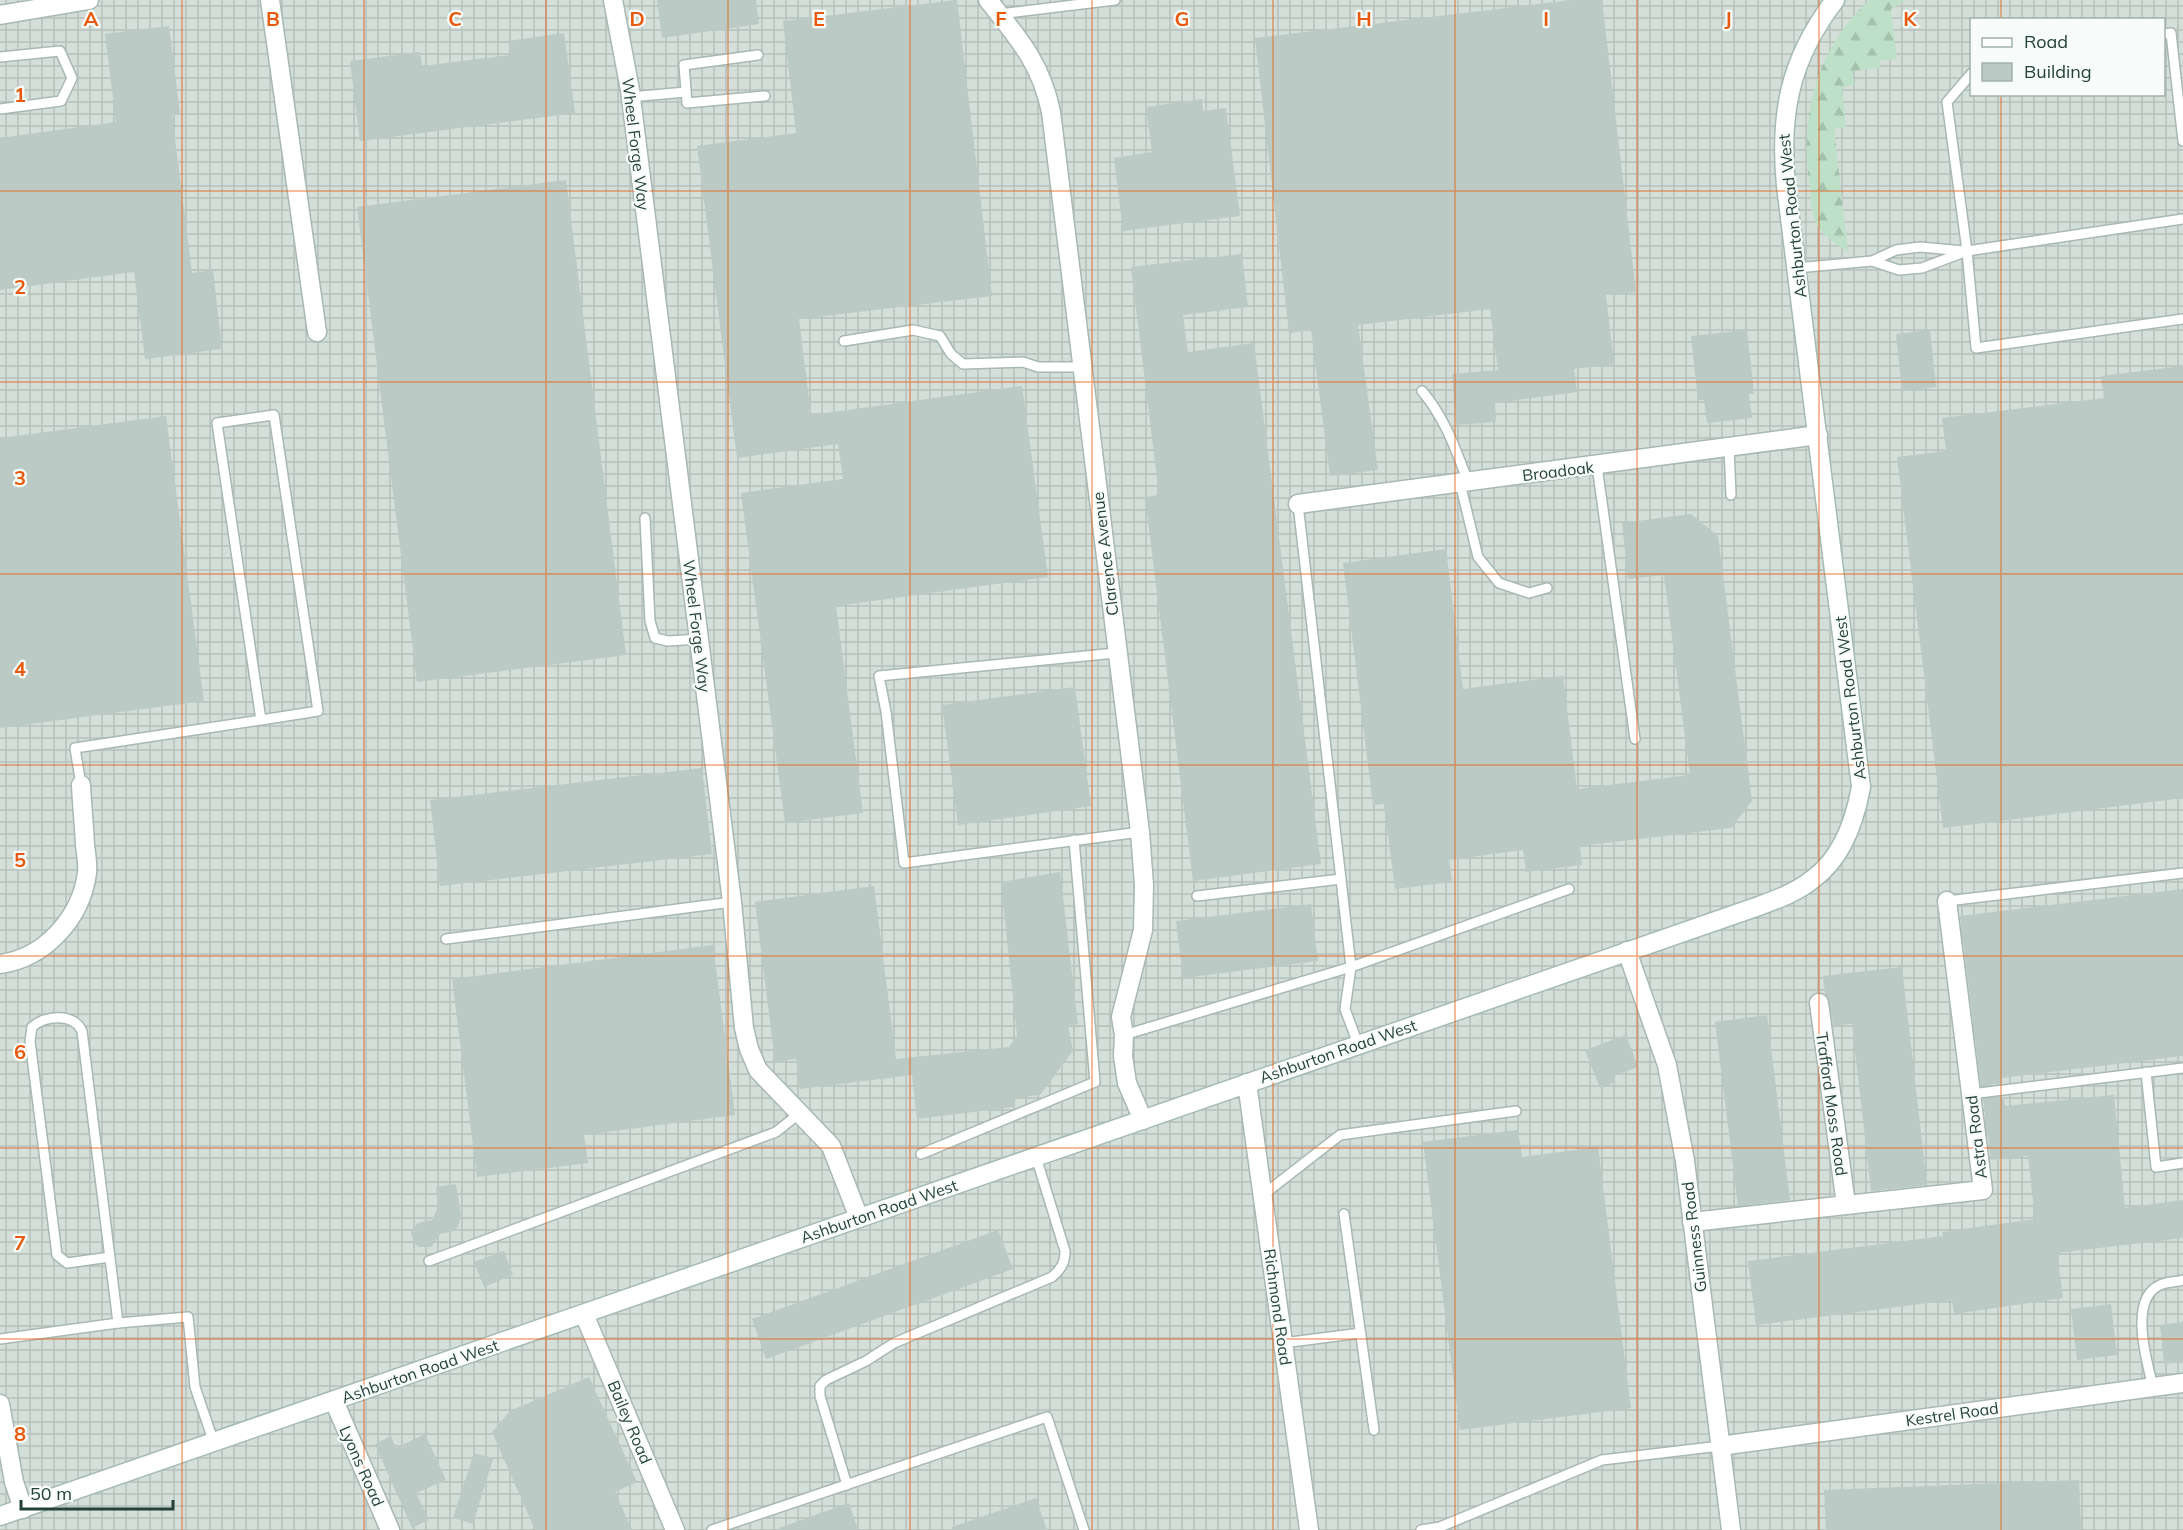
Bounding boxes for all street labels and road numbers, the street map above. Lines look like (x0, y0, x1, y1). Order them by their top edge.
street label: Wheel Forge Way (618, 77, 654, 212)
street label: Ashburton Road West (1773, 133, 1811, 299)
street label: Broadoak (1521, 457, 1596, 485)
street label: Clarence Avenue (1087, 491, 1123, 617)
street label: Wheel Forge Way (679, 559, 715, 694)
street label: Ashburton Road West (1830, 615, 1870, 781)
street label: Ashburton Road West (1257, 1015, 1419, 1087)
street label: Trafford Moss Road (1812, 1031, 1852, 1177)
street label: Astra Road (1961, 1094, 1991, 1180)
street label: Ashburton Road West (798, 1175, 960, 1247)
street label: Guinness Road (1677, 1180, 1711, 1294)
street label: Richmond Road (1260, 1247, 1296, 1367)
street label: Ashburton Road West (339, 1335, 501, 1407)
street label: Bailey Road (603, 1377, 657, 1467)
street label: Kestrel Road (1904, 1398, 2000, 1430)
street label: Lyons Road (335, 1423, 389, 1509)

